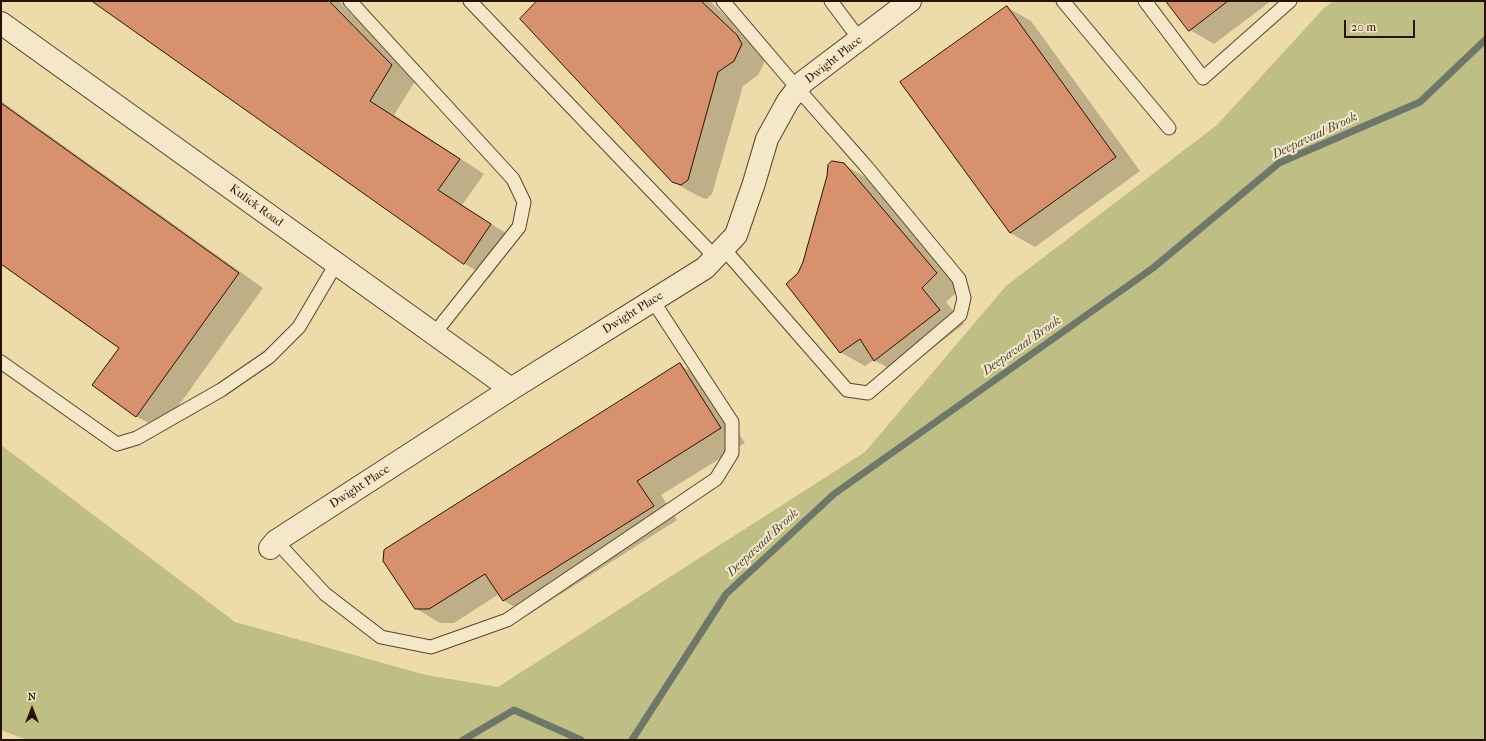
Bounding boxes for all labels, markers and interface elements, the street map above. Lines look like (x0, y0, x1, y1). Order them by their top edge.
scale bar (1346, 12, 1417, 38)
text: 20 m (1351, 20, 1376, 34)
street label: Dwight Place (802, 33, 866, 87)
water label: Deepavaal Brook (1270, 109, 1360, 163)
street label: Kulick Road (226, 182, 286, 230)
street label: Dwight Place (600, 289, 666, 337)
water label: Deepavaal Brook (980, 313, 1064, 379)
street label: Dwight Place (327, 462, 393, 512)
water label: Deepavaal Brook (724, 506, 802, 580)
north arrow (12, 689, 52, 729)
text: N (28, 690, 36, 703)

